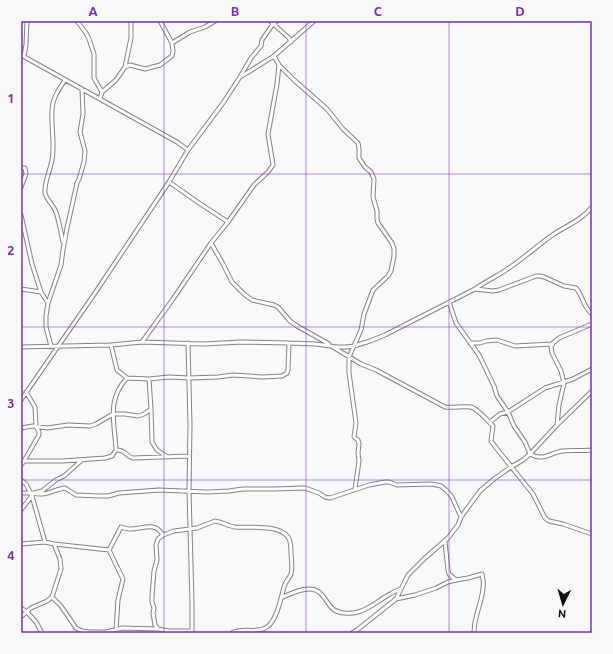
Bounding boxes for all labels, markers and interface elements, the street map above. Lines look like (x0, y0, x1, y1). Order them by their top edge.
text: A (88, 4, 98, 18)
text: B (231, 4, 240, 18)
text: C (374, 4, 383, 18)
text: D (515, 4, 525, 18)
text: 1 (7, 91, 15, 105)
text: 2 (7, 243, 15, 257)
text: 3 (7, 396, 15, 410)
text: 4 (7, 548, 15, 562)
north arrow (543, 584, 583, 624)
text: N (558, 608, 567, 620)

